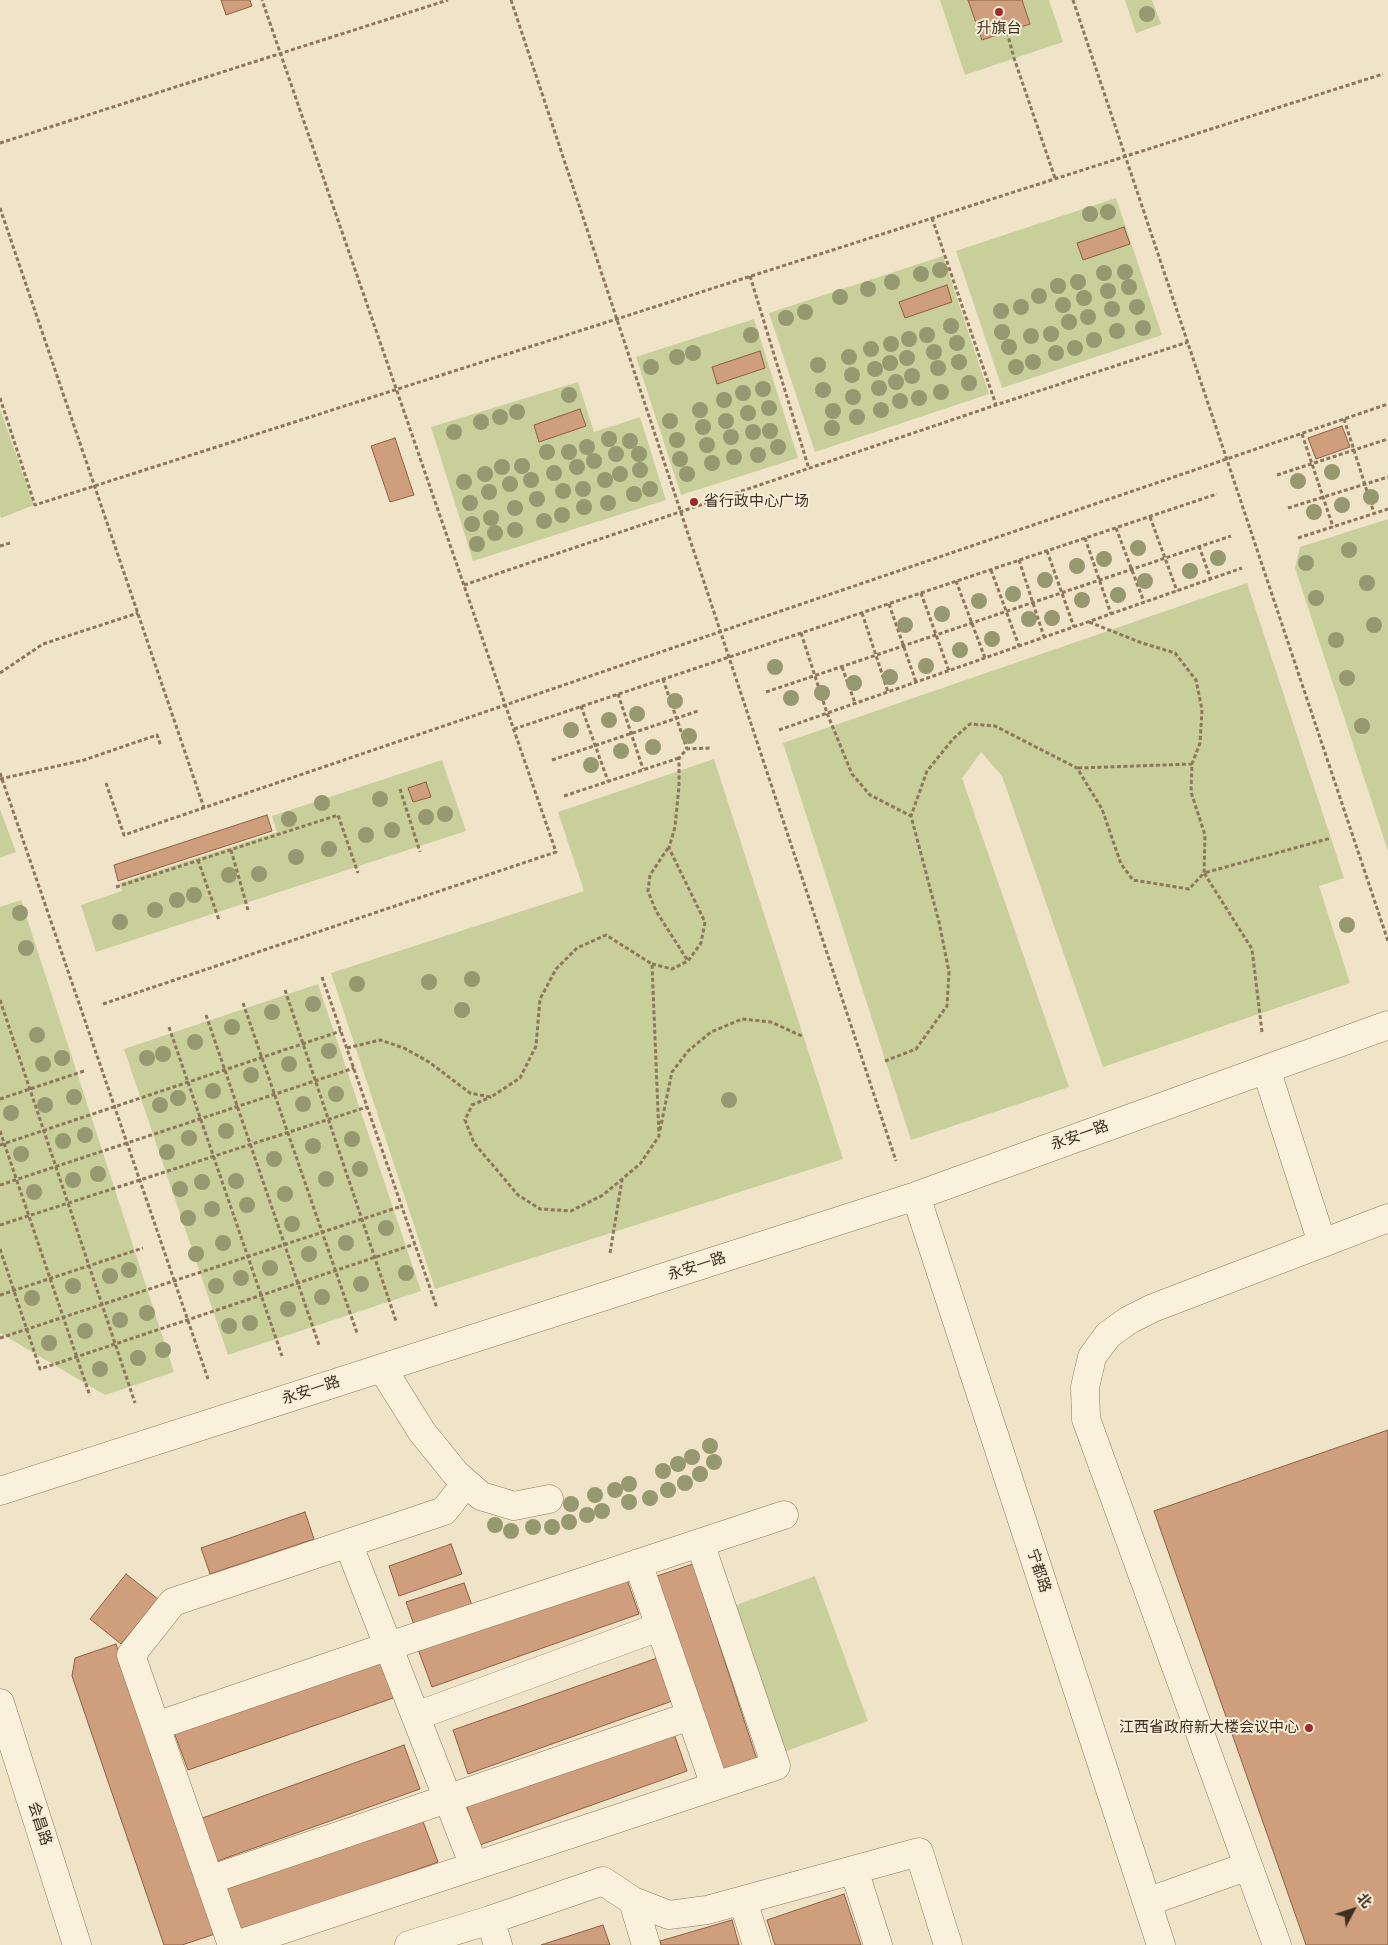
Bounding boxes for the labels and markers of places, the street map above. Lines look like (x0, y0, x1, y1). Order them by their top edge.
marker: 升旗台 (993, 6, 1005, 18)
place label: 升旗台 (977, 20, 1021, 38)
place label: 省行政中心广场 (704, 493, 809, 511)
marker: 省行政中心广场 (688, 496, 700, 508)
place label: 江西省政府新大楼会议中心 (1119, 1719, 1299, 1737)
marker: 江西省政府新大楼会议中心 (1303, 1722, 1315, 1734)

